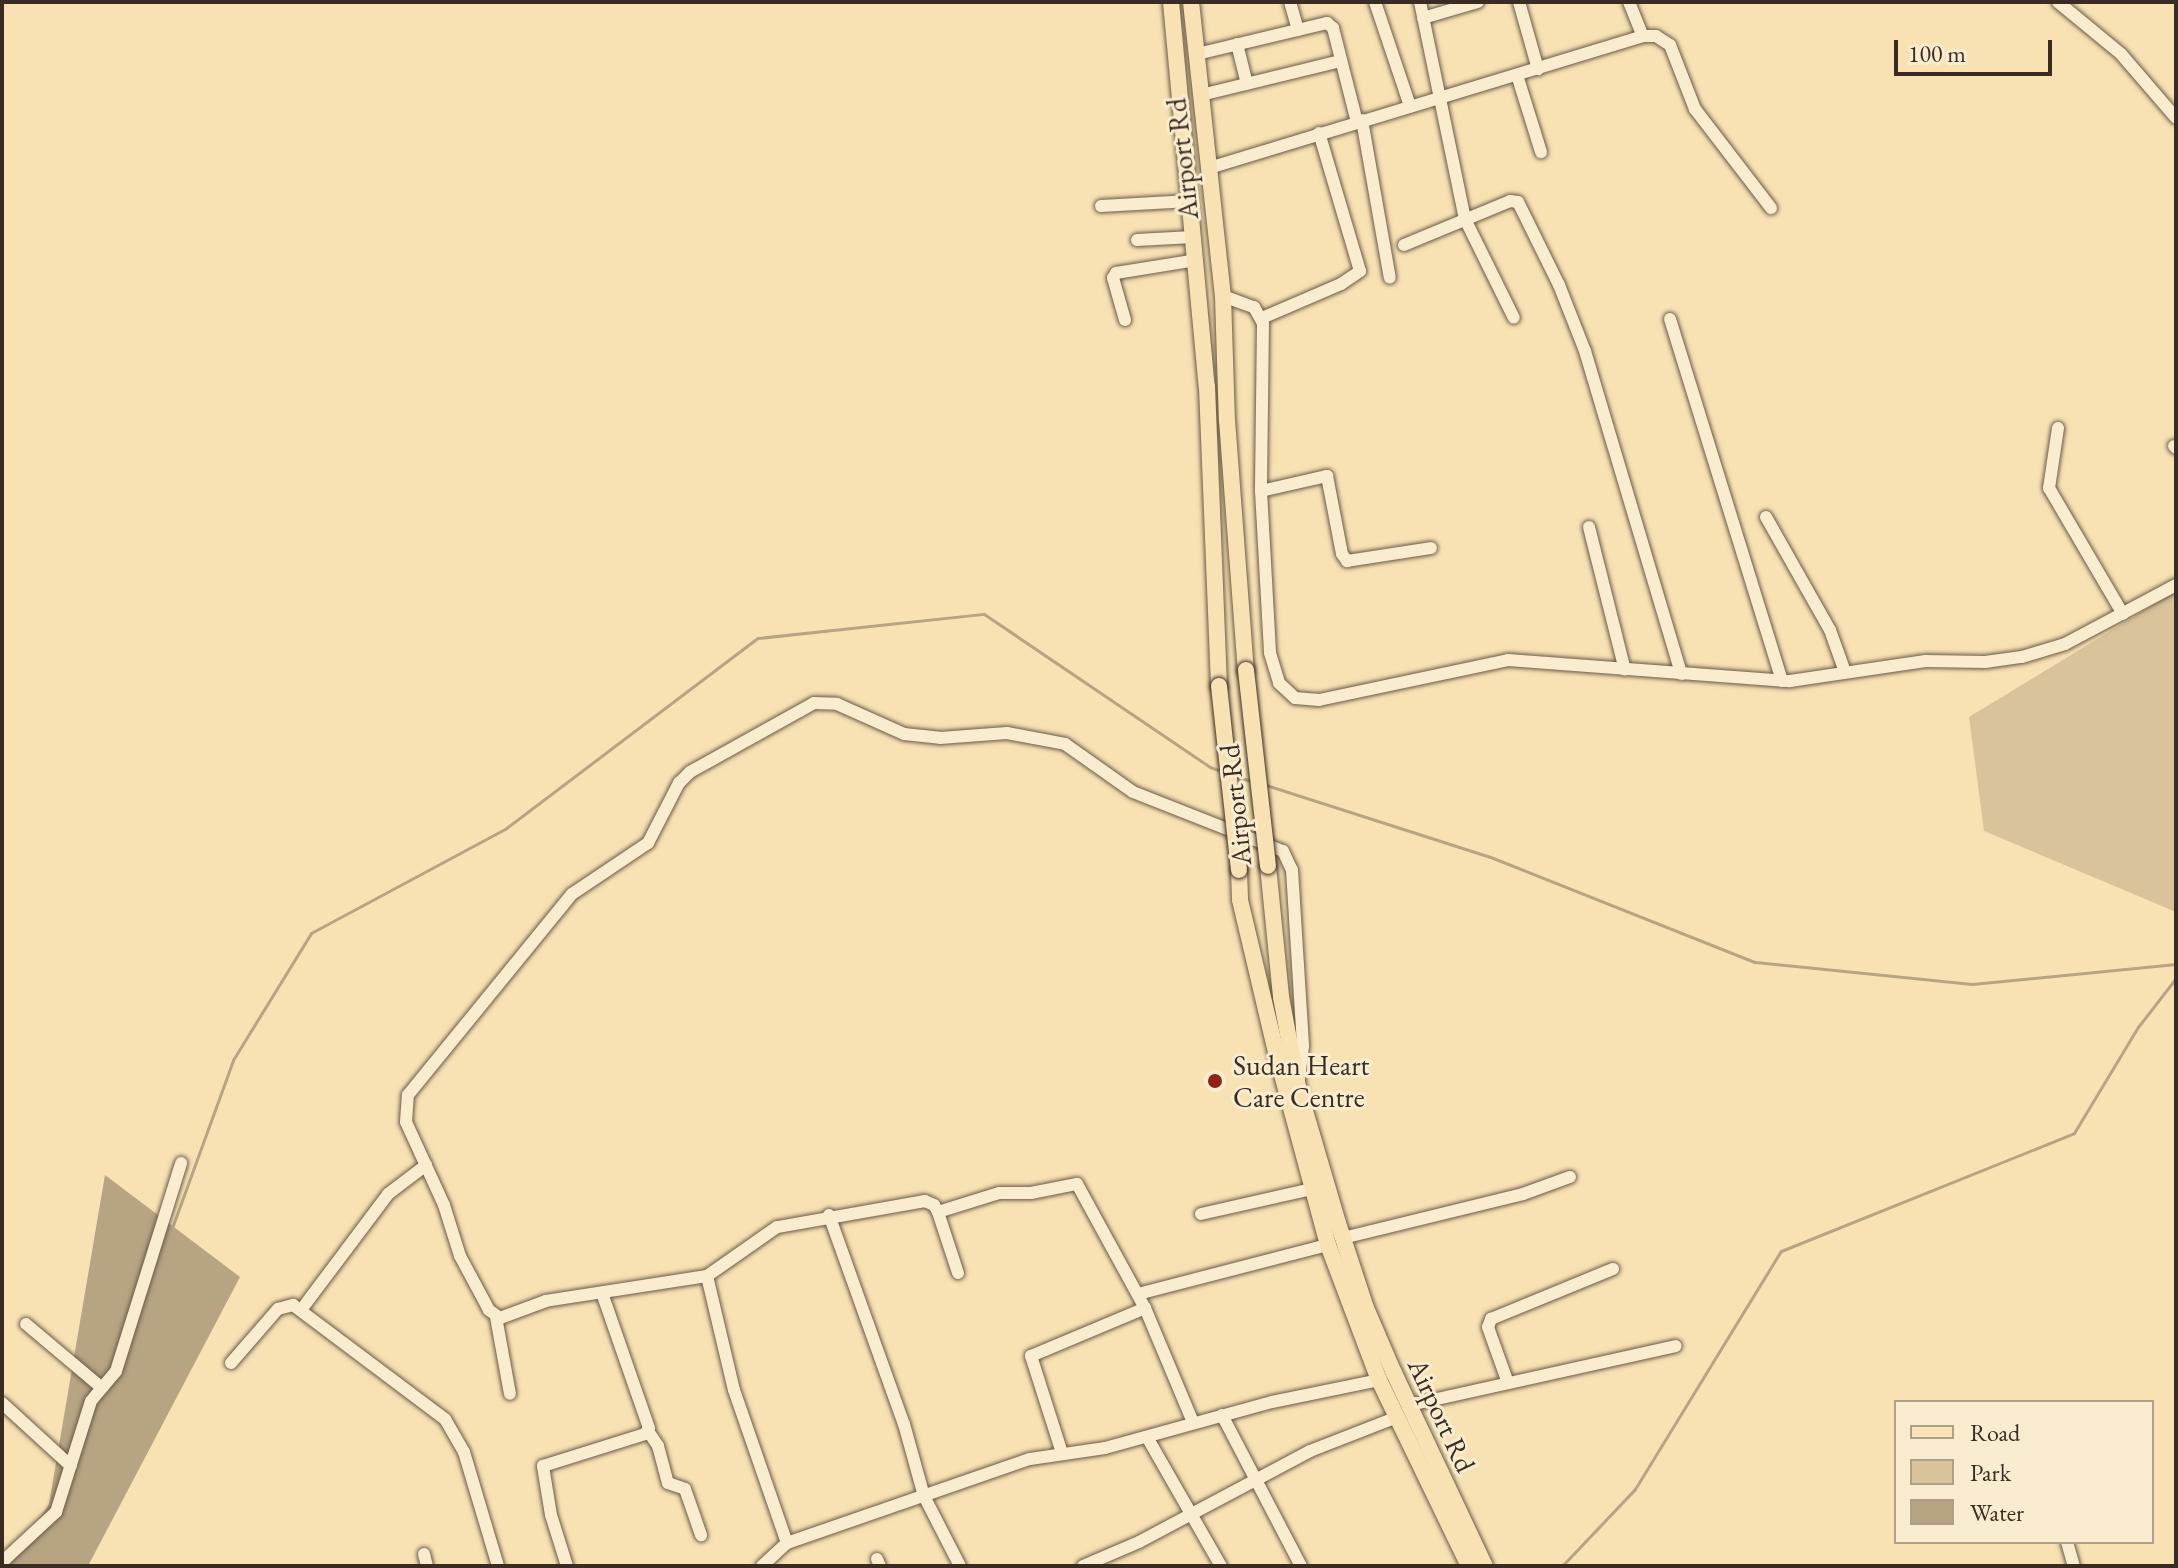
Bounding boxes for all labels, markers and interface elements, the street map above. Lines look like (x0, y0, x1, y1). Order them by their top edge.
scale bar (1898, 24, 2056, 74)
text: 100 m (1908, 38, 1966, 69)
street label: Airport Rd (1159, 97, 1205, 221)
street label: Airport Rd (1212, 743, 1258, 867)
place label: Sudan Heart Care Centre (1233, 1048, 1369, 1114)
marker: Sudan Heart Care Centre (1204, 1070, 1226, 1092)
street label: Airport Rd (1401, 1353, 1483, 1477)
legend (1894, 1400, 2154, 1544)
text: Road (1970, 1417, 2020, 1448)
text: Park (1970, 1457, 2011, 1488)
text: Water (1970, 1497, 2024, 1528)

